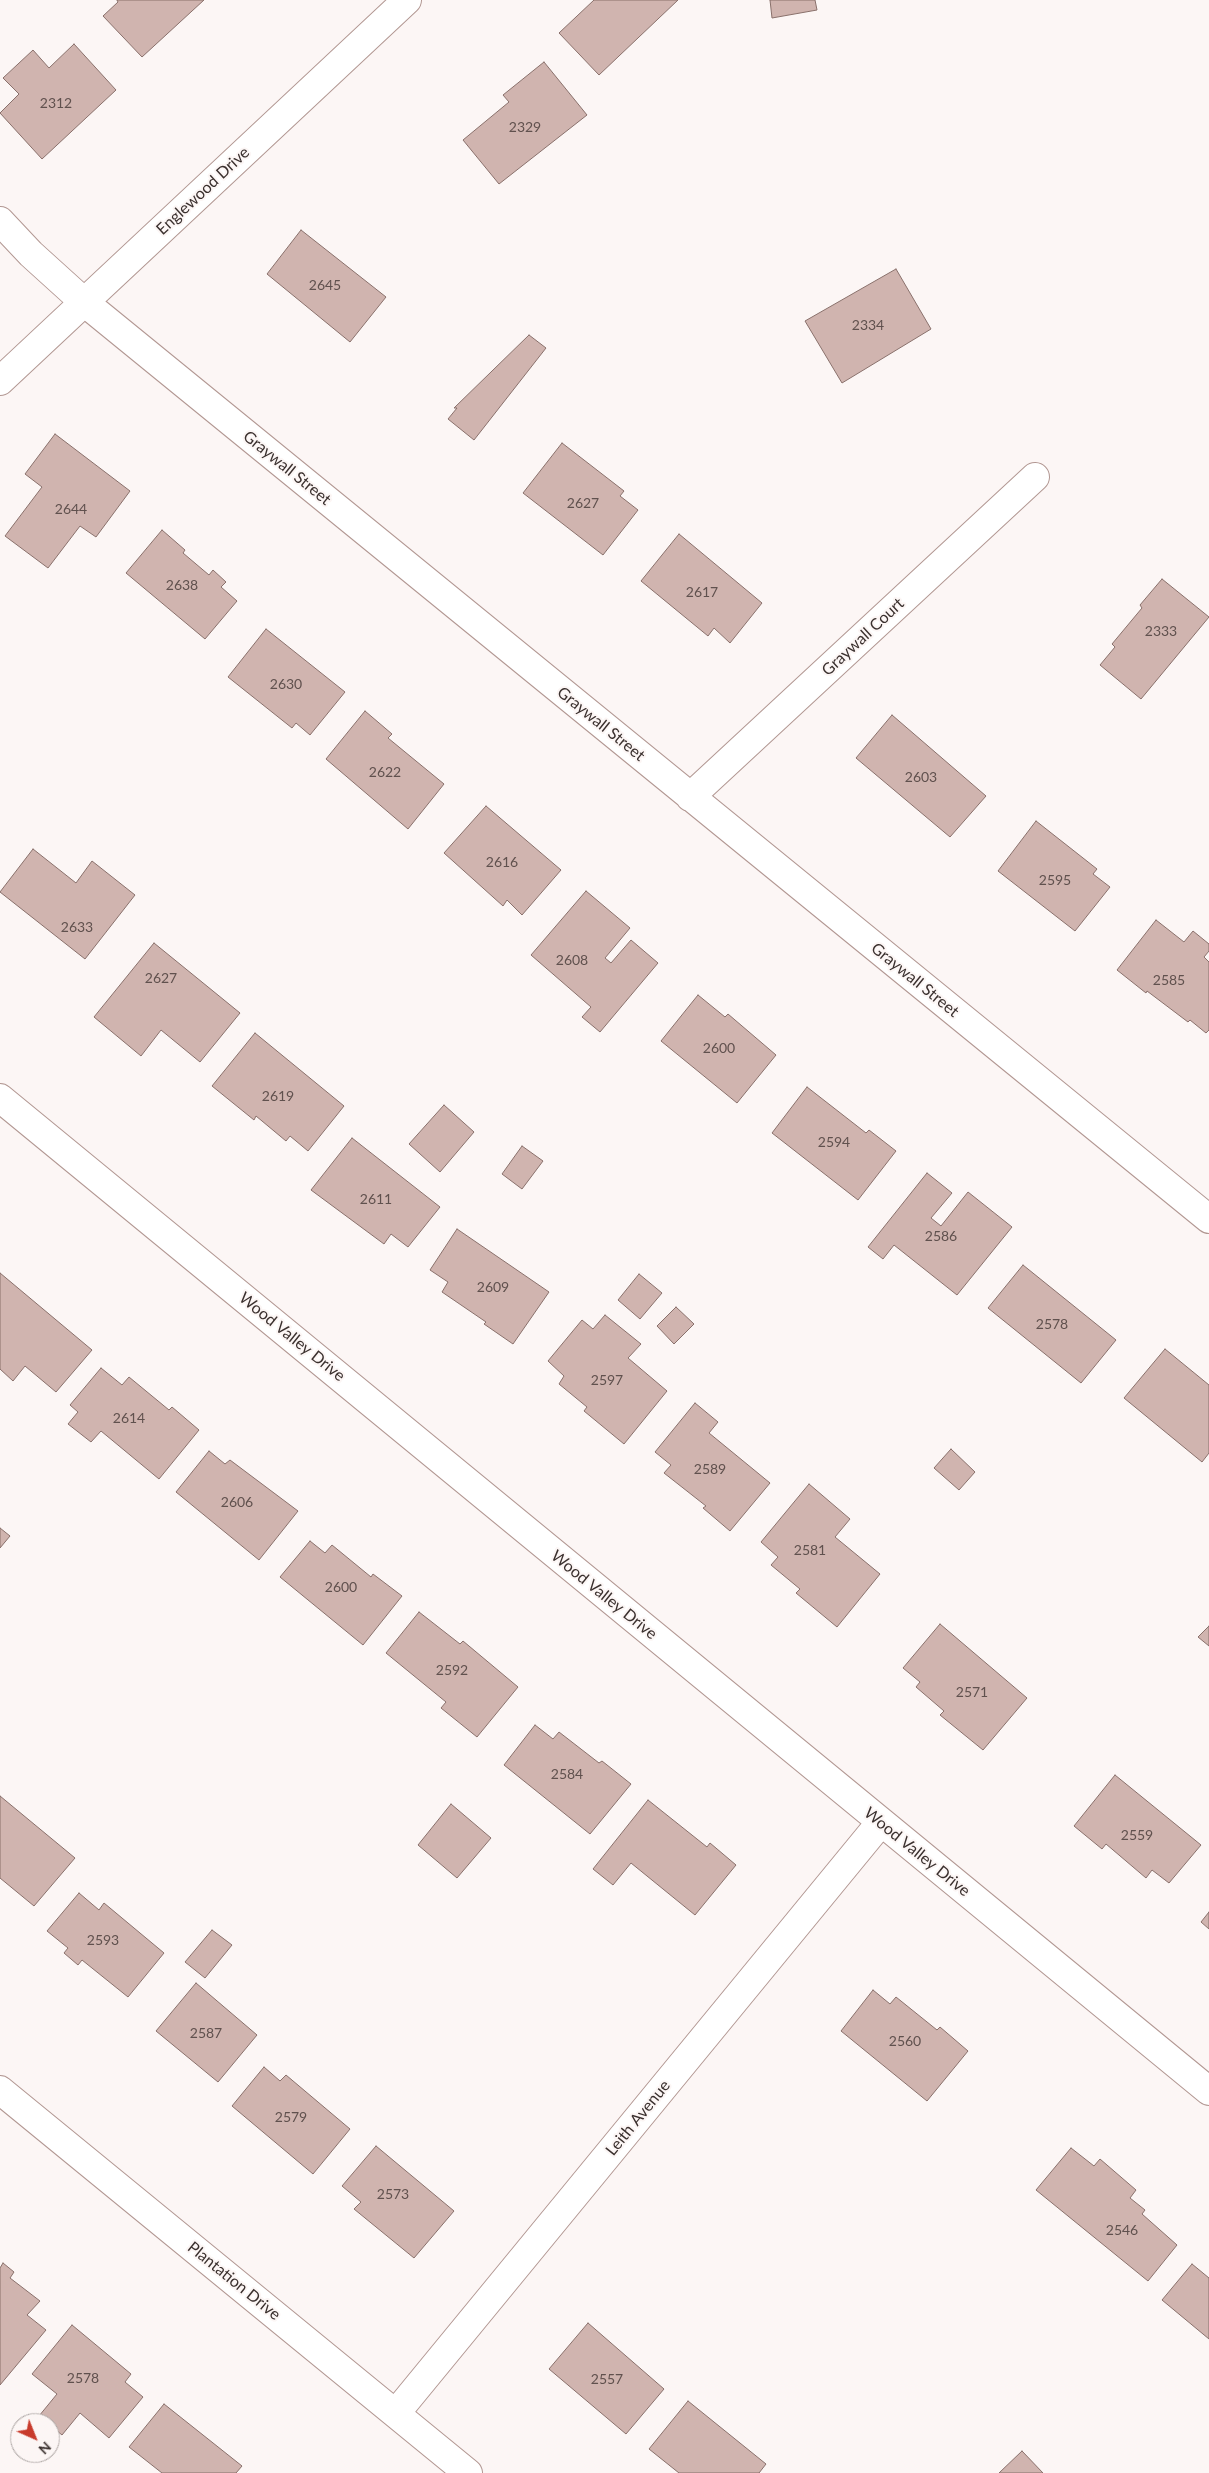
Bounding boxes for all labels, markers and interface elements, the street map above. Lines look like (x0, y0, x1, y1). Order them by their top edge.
house number: 2312 (40, 95, 72, 111)
house number: 2329 (509, 119, 541, 135)
street label: Englewood Drive (152, 143, 254, 239)
house number: 2645 (309, 277, 341, 293)
house number: 2334 (852, 317, 884, 333)
street label: Graywall Street (239, 427, 335, 509)
house number: 2627 (567, 495, 599, 511)
house number: 2644 (55, 501, 87, 517)
house number: 2638 (166, 577, 198, 593)
house number: 2617 (686, 584, 718, 600)
street label: Graywall Court (818, 594, 908, 680)
house number: 2333 (1145, 623, 1177, 639)
house number: 2630 (270, 676, 302, 692)
street label: Graywall Street (553, 683, 649, 765)
house number: 2622 (369, 764, 401, 780)
house number: 2603 (905, 769, 937, 785)
house number: 2616 (486, 854, 518, 870)
house number: 2595 (1039, 872, 1071, 888)
house number: 2633 (61, 919, 93, 935)
street label: Graywall Street (867, 939, 963, 1021)
house number: 2608 (556, 952, 588, 968)
house number: 2627 (145, 970, 177, 986)
house number: 2585 (1153, 972, 1185, 988)
house number: 2600 (703, 1040, 735, 1056)
house number: 2619 (262, 1088, 294, 1104)
house number: 2594 (818, 1134, 850, 1150)
house number: 2611 (360, 1191, 392, 1207)
house number: 2586 (925, 1228, 957, 1244)
house number: 2609 (477, 1279, 509, 1295)
street label: Wood Valley Drive (235, 1288, 349, 1386)
house number: 2578 (1036, 1316, 1068, 1332)
house number: 2597 (591, 1372, 623, 1388)
house number: 2614 (113, 1410, 145, 1426)
house number: 2589 (694, 1461, 726, 1477)
house number: 2606 (221, 1494, 253, 1510)
house number: 2581 (794, 1542, 826, 1558)
street label: Wood Valley Drive (547, 1546, 661, 1644)
house number: 2600 (325, 1579, 357, 1595)
house number: 2592 (436, 1662, 468, 1678)
house number: 2571 (956, 1684, 988, 1700)
house number: 2584 (551, 1766, 583, 1782)
street label: Wood Valley Drive (860, 1803, 974, 1901)
house number: 2559 (1121, 1827, 1153, 1843)
house number: 2593 (87, 1932, 119, 1948)
house number: 2587 (190, 2025, 222, 2041)
house number: 2560 (889, 2033, 921, 2049)
street label: Leith Avenue (602, 2076, 674, 2160)
house number: 2579 (275, 2109, 307, 2125)
house number: 2573 (377, 2186, 409, 2202)
house number: 2546 (1106, 2222, 1138, 2238)
street label: Plantation Drive (184, 2238, 284, 2324)
house number: 2578 (67, 2370, 99, 2386)
house number: 2557 (591, 2371, 623, 2387)
north arrow (10, 2413, 60, 2463)
text: N (35, 2439, 55, 2458)

